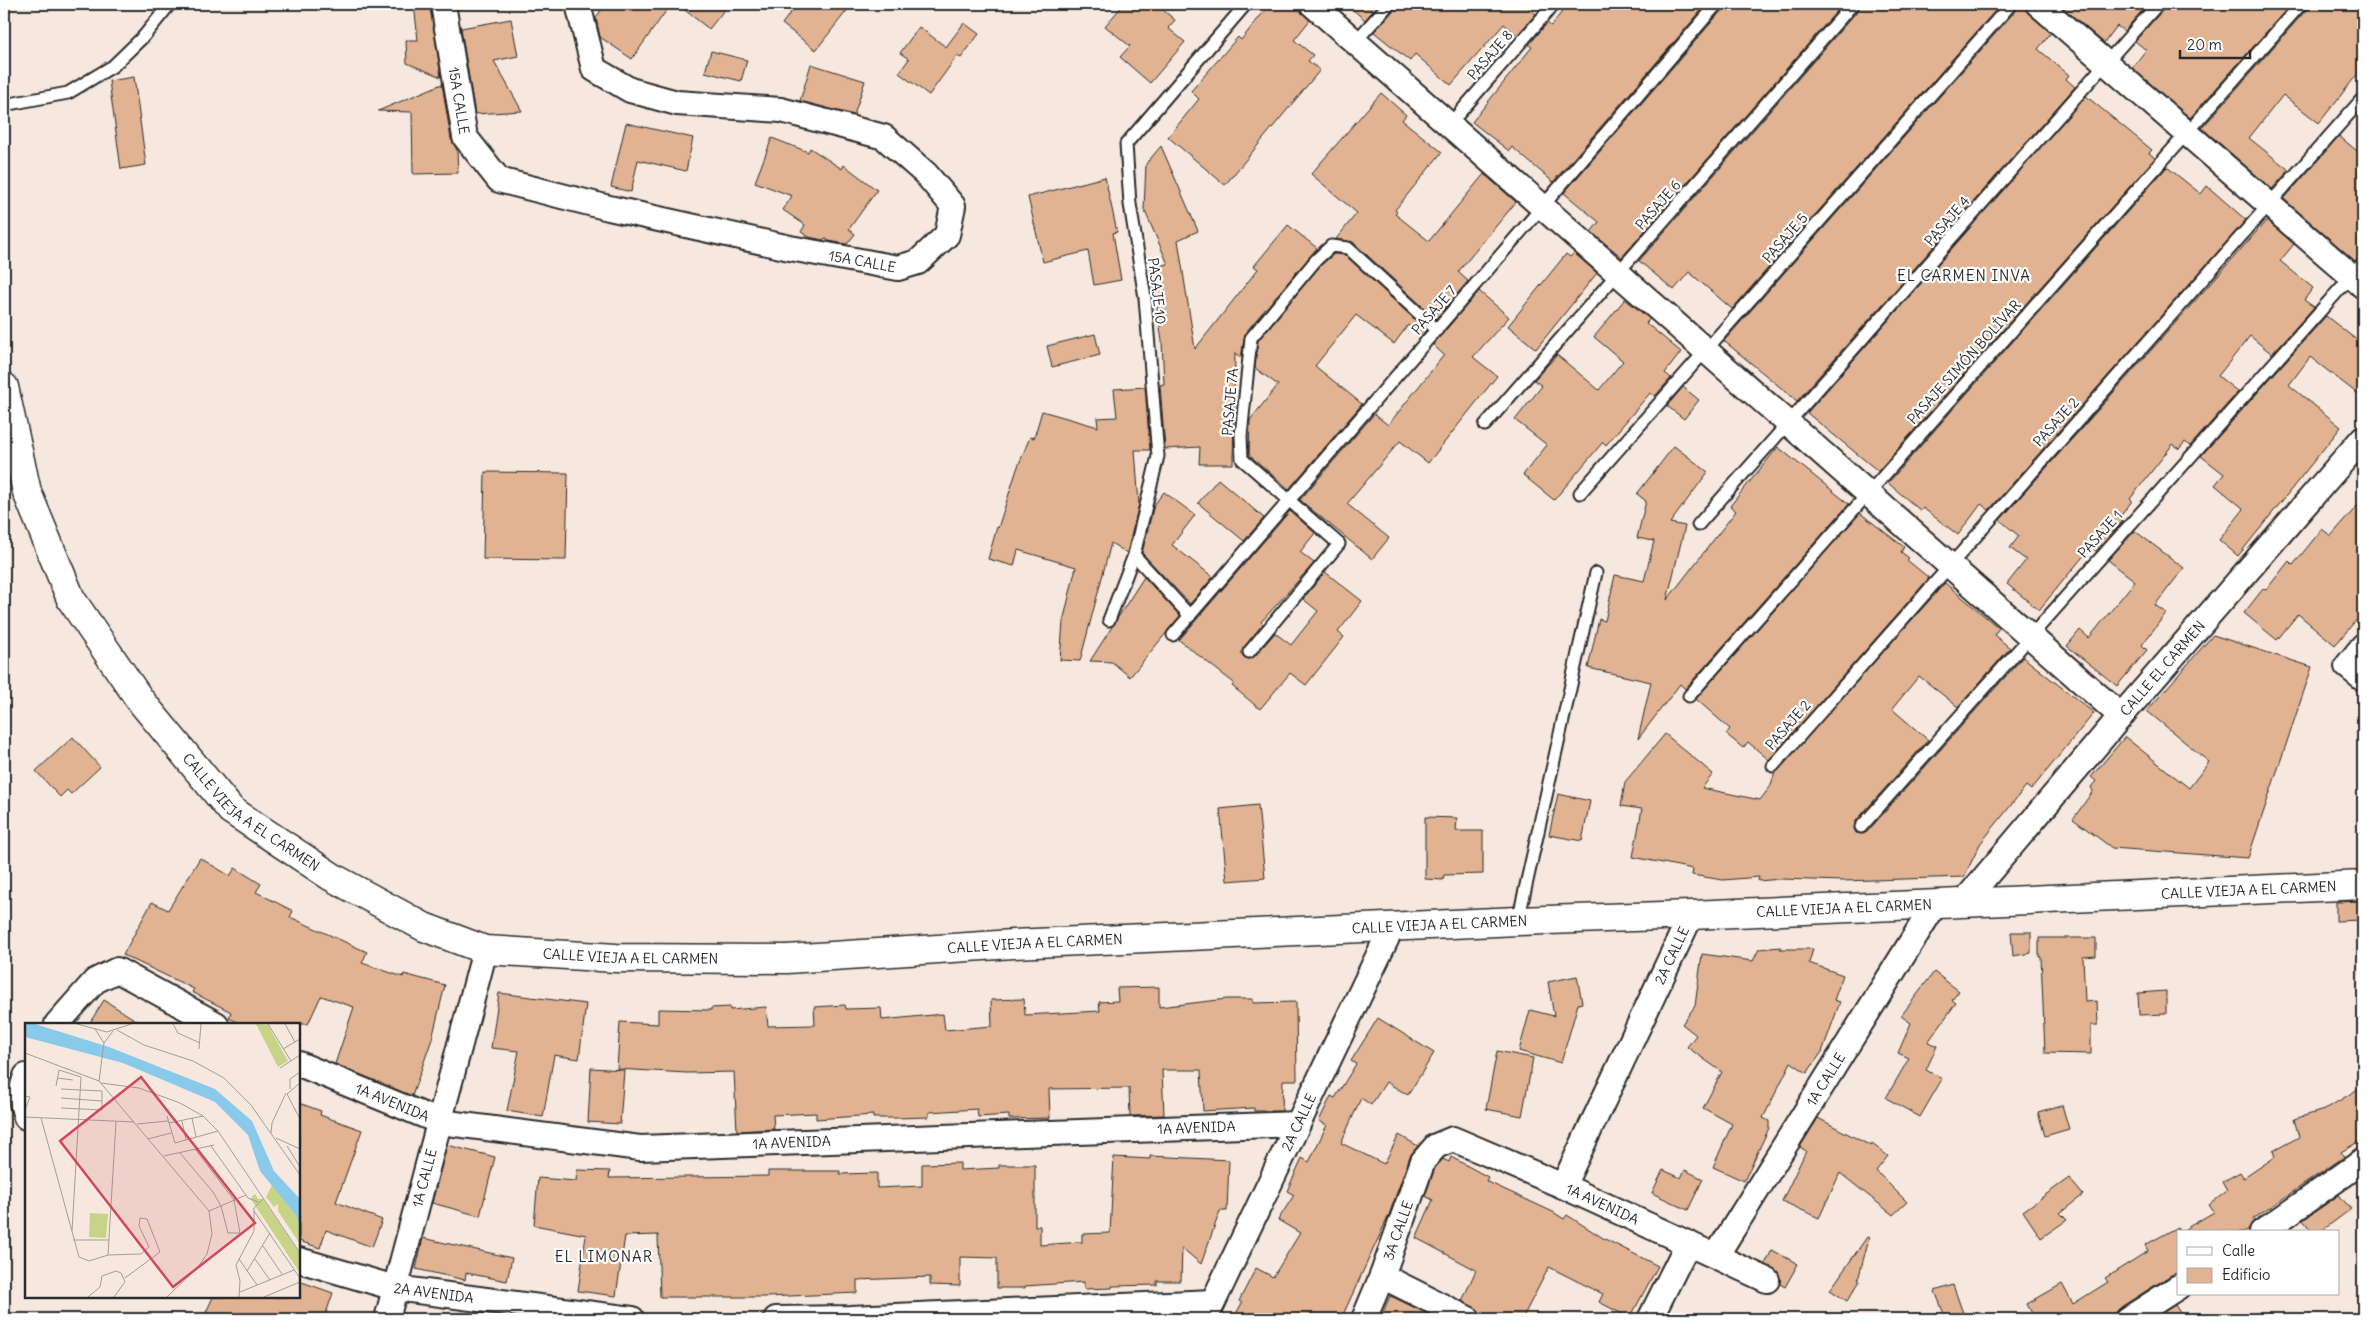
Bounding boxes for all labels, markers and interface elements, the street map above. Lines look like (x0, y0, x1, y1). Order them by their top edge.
street label: PASAJE 8 (1463, 26, 1517, 84)
scale bar (2180, 28, 2250, 60)
text: 20 m (2187, 35, 2222, 54)
street label: 15A CALLE (445, 66, 473, 136)
street label: PASAJE 6 (1631, 176, 1685, 234)
street label: PASAJE 4 (1920, 192, 1974, 250)
street label: PASAJE 5 (1758, 209, 1812, 267)
street label: 15A CALLE (827, 246, 897, 276)
street label: PASAJE 10 (1144, 257, 1170, 325)
district label: EL CARMEN INVA (1897, 266, 2031, 285)
street label: PASAJE 7 (1408, 282, 1460, 338)
street label: PASAJE SIMÓN BOLÍVAR (1903, 296, 2025, 428)
street label: PASAJE 7A (1218, 367, 1242, 437)
street label: PASAJE 2 (2029, 393, 2083, 450)
street label: PASAJE 1 (2074, 506, 2126, 562)
street label: CALLE EL CARMEN (2116, 617, 2209, 720)
street label: PASAJE 2 (1761, 696, 1815, 754)
street label: CALLE VIEJA A EL CARMEN (179, 749, 323, 875)
street label: CALLE VIEJA A EL CARMEN (2161, 877, 2337, 903)
street label: CALLE VIEJA A EL CARMEN (1756, 895, 1932, 921)
street label: CALLE VIEJA A EL CARMEN (1351, 912, 1528, 938)
street label: 2A CALLE (1651, 924, 1693, 987)
street label: CALLE VIEJA A EL CARMEN (947, 930, 1123, 957)
street label: CALLE VIEJA A EL CARMEN (542, 945, 718, 968)
inset map (25, 1023, 300, 1298)
street label: 1A CALLE (1802, 1049, 1849, 1109)
street label: 1A AVENIDA (353, 1079, 432, 1126)
street label: 2A CALLE (1277, 1091, 1320, 1154)
street label: 1A AVENIDA (1157, 1117, 1236, 1138)
street label: 1A AVENIDA (752, 1132, 831, 1153)
street label: 1A CALLE (408, 1147, 441, 1209)
street label: 1A AVENIDA (1563, 1180, 1642, 1229)
street label: 3A CALLE (1379, 1198, 1417, 1263)
legend (2177, 1230, 2340, 1296)
text: Calle (2222, 1241, 2255, 1260)
district label: EL LIMONAR (555, 1247, 653, 1266)
text: Edificio (2222, 1265, 2270, 1284)
street label: 2A AVENIDA (393, 1279, 475, 1307)

